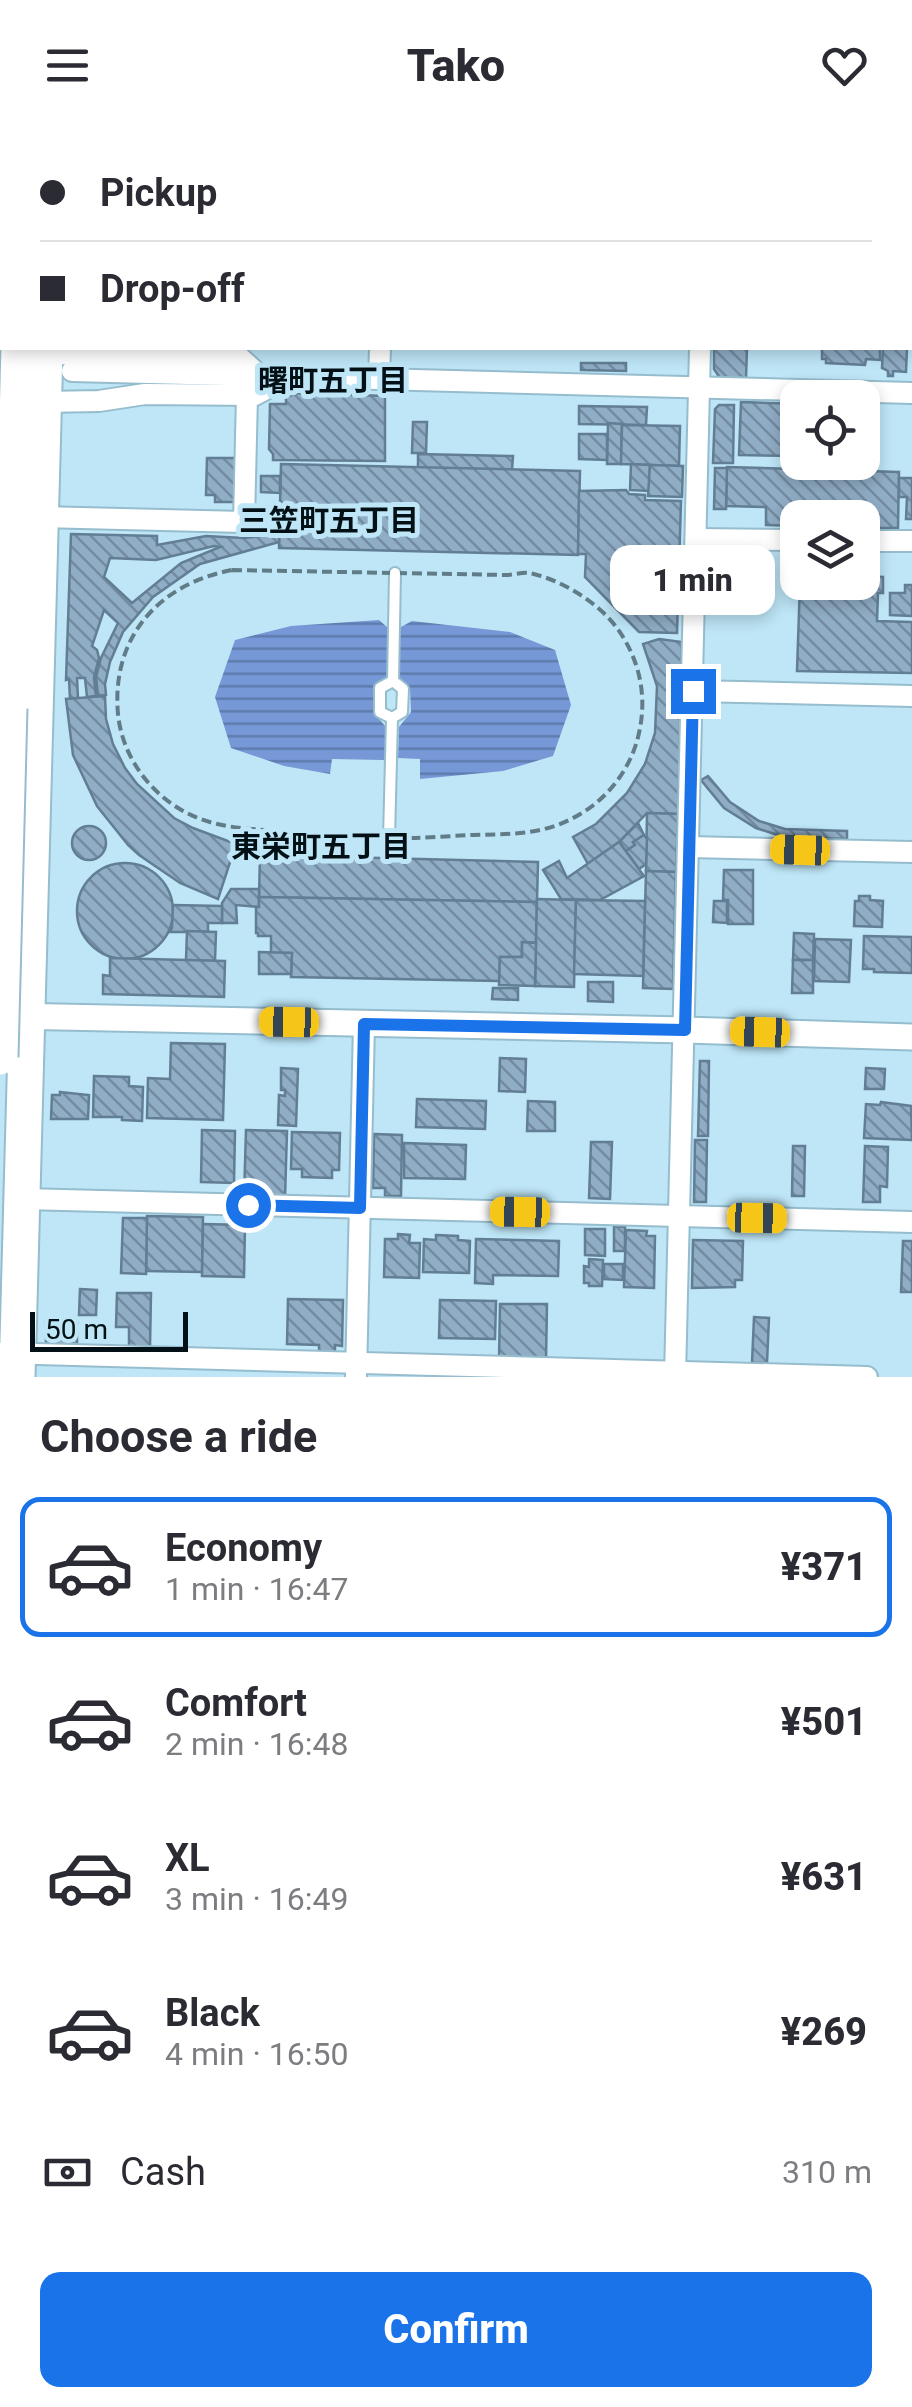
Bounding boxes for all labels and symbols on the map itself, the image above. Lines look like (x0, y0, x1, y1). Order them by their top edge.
district label: 曙町五丁目 (258, 363, 408, 398)
district label: 三笠町五丁目 (239, 503, 419, 538)
callout: 1 min (610, 546, 776, 616)
route end (671, 669, 716, 714)
district label: 東栄町五丁目 (231, 829, 411, 864)
car (769, 834, 831, 866)
car (259, 1006, 319, 1038)
car (729, 1016, 791, 1048)
route start (226, 1183, 271, 1228)
car (490, 1196, 550, 1228)
car (727, 1202, 787, 1234)
scale bar (30, 1307, 188, 1352)

